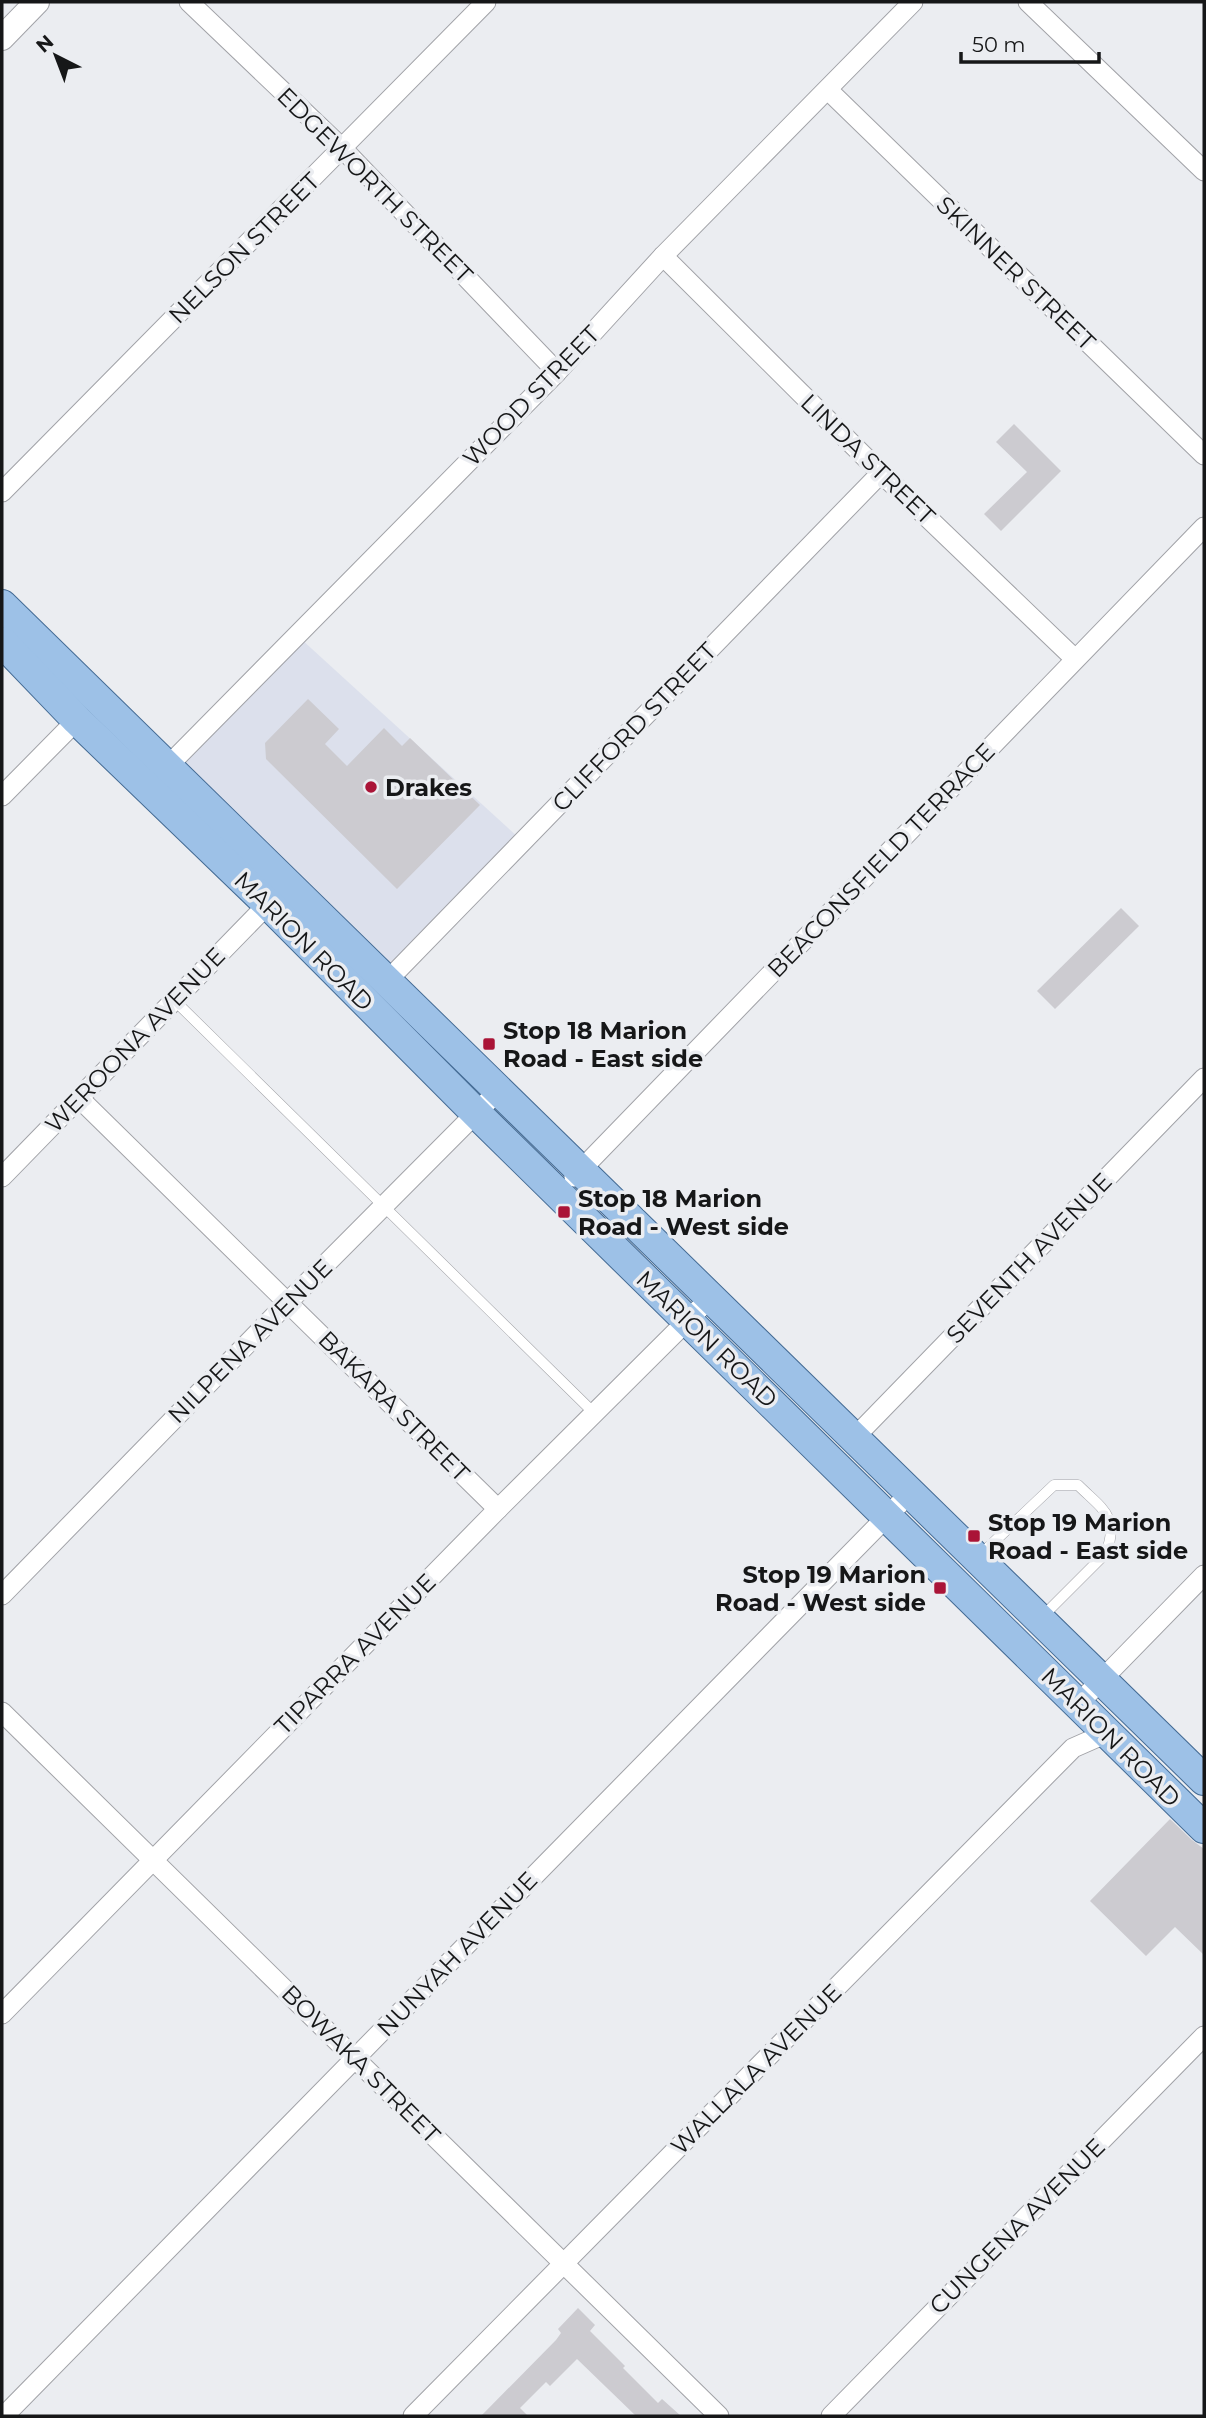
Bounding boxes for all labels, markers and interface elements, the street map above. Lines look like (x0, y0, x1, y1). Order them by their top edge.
north arrow (21, 21, 91, 91)
scale bar (961, 21, 1099, 65)
text: N (32, 30, 58, 57)
text: 50 m (972, 32, 1026, 57)
street label: EDGEWORTH STREET (271, 81, 479, 289)
street label: NELSON STREET (162, 166, 326, 330)
street label: SKINNER STREET (931, 190, 1102, 356)
street label: WOOD STREET (457, 320, 606, 472)
street label: LINDA STREET (795, 388, 941, 531)
street label: CLIFFORD STREET (546, 636, 722, 818)
street label: BEACONSFIELD TERRACE (761, 737, 1001, 983)
place label: Drakes (385, 773, 472, 802)
marker: Drakes (363, 779, 379, 795)
street label: MARION ROAD (228, 865, 380, 1017)
street label: WEROONA AVENUE (39, 941, 231, 1139)
place label: Stop 18 Marion Road - East side (503, 1016, 703, 1073)
marker: Stop 18 Marion Road - East side (481, 1036, 497, 1052)
street label: SEVENTH AVENUE (940, 1167, 1118, 1349)
place label: Stop 18 Marion Road - West side (578, 1184, 789, 1241)
marker: Stop 18 Marion Road - West side (556, 1204, 572, 1220)
street label: NILPENA AVENUE (162, 1253, 338, 1429)
street label: MARION ROAD (630, 1264, 784, 1414)
street label: BAKARA STREET (313, 1325, 476, 1488)
place label: Stop 19 Marion Road - East side (988, 1508, 1188, 1565)
marker: Stop 19 Marion Road - East side (966, 1528, 982, 1544)
place label: Stop 19 Marion Road - West side (715, 1560, 926, 1617)
street label: TIPARRA AVENUE (268, 1567, 442, 1741)
marker: Stop 19 Marion Road - West side (932, 1580, 948, 1596)
street label: MARION ROAD (1035, 1661, 1187, 1813)
street label: NUNYAH AVENUE (371, 1865, 543, 2043)
street label: WALLALA AVENUE (665, 1978, 847, 2160)
street label: BOWAKA STREET (276, 1979, 446, 2149)
street label: CUNGENA AVENUE (923, 2132, 1111, 2320)

